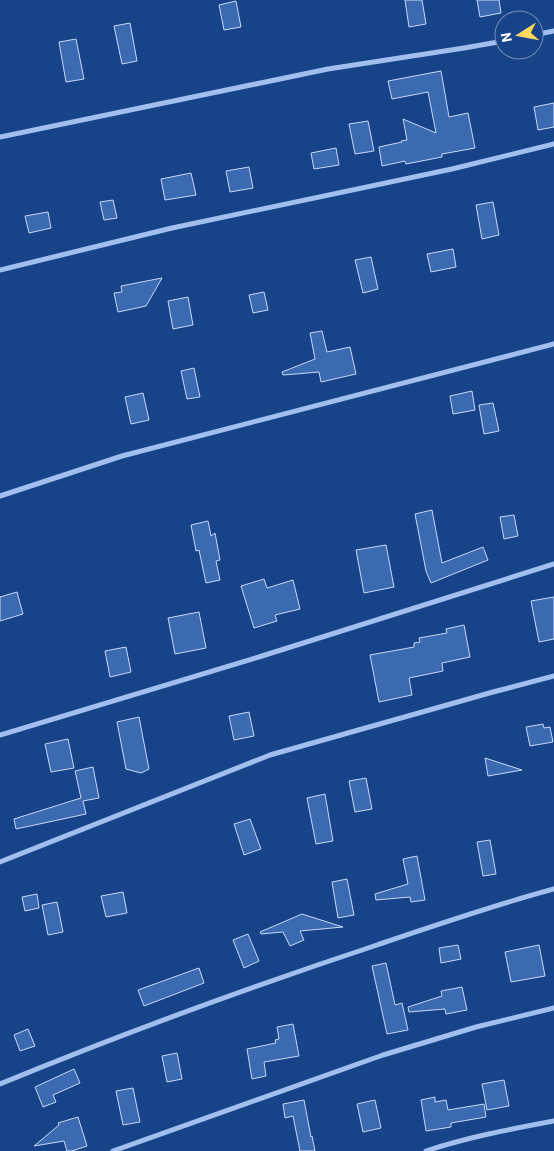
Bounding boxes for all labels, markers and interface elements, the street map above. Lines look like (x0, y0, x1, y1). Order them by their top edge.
north arrow (494, 10, 544, 60)
text: N (497, 31, 515, 44)

